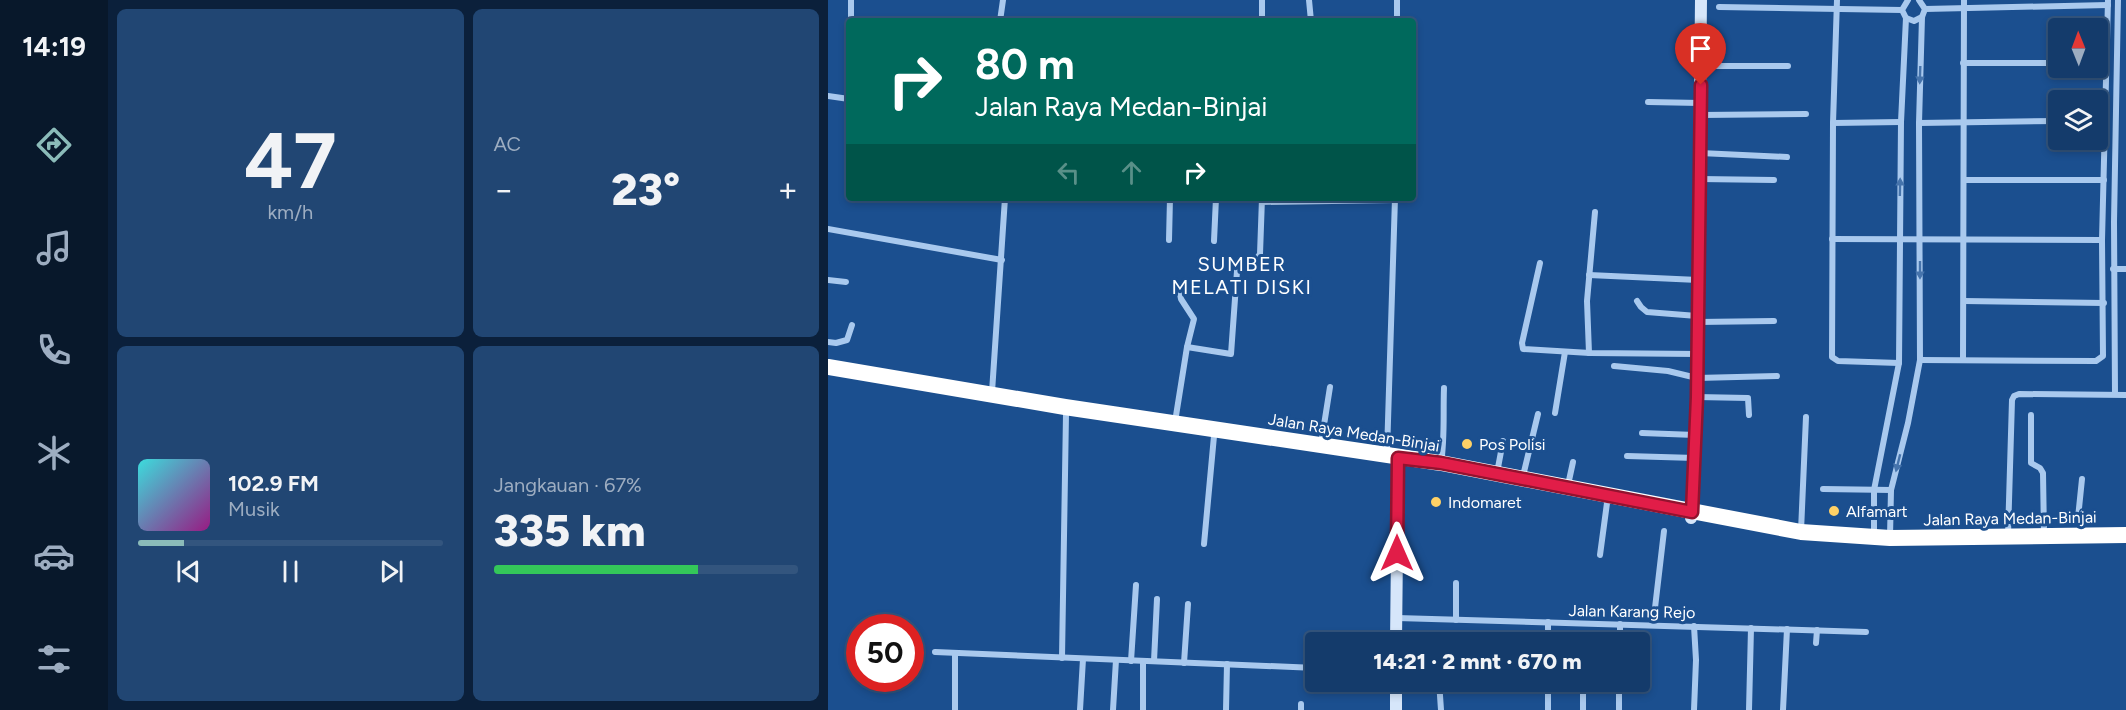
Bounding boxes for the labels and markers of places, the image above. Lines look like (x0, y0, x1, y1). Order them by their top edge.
pin (1675, 23, 1726, 85)
place label: Pos Polisi (1479, 435, 1546, 454)
marker: Pos Polisi (1460, 437, 1474, 451)
place label: Indomaret (1448, 493, 1522, 512)
marker: Indomaret (1429, 495, 1443, 509)
place label: Alfamart (1846, 502, 1908, 521)
marker: Alfamart (1827, 504, 1841, 518)

